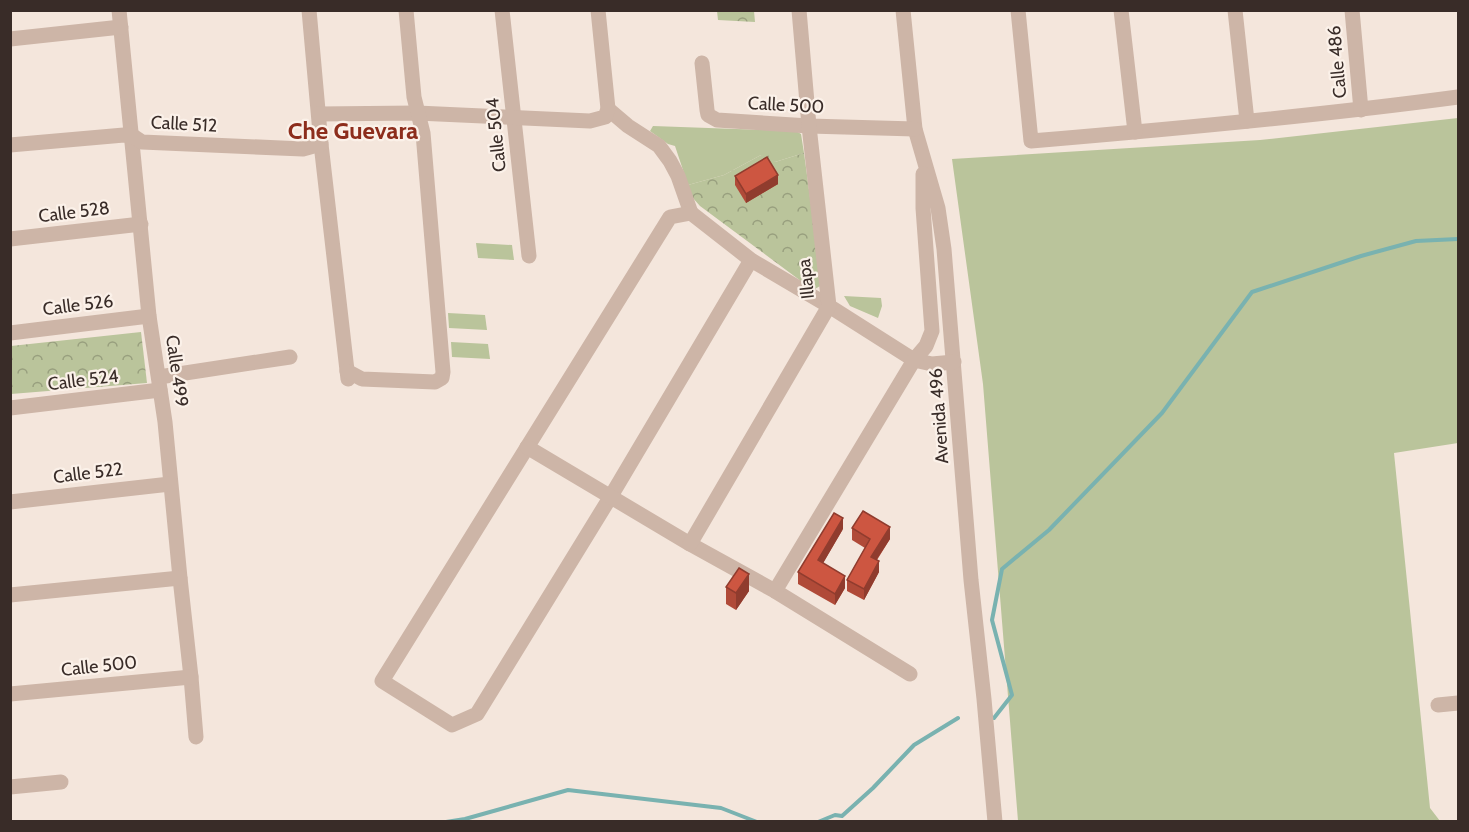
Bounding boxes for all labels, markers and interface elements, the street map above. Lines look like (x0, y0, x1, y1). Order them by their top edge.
street label: Calle 486 (1323, 25, 1351, 99)
street label: Calle 500 (747, 92, 825, 118)
street label: Calle 504 (481, 97, 511, 173)
street label: Calle 512 (150, 111, 218, 137)
district label: Che Guevara (288, 116, 418, 145)
street label: Calle 528 (37, 197, 111, 227)
street label: Illapa (793, 257, 819, 300)
street label: Calle 526 (42, 290, 114, 320)
street label: Calle 499 (161, 334, 193, 408)
street label: Calle 524 (46, 365, 120, 395)
street label: Avenida 496 (925, 367, 953, 465)
street label: Calle 522 (52, 458, 124, 488)
street label: Calle 500 (60, 651, 138, 681)

